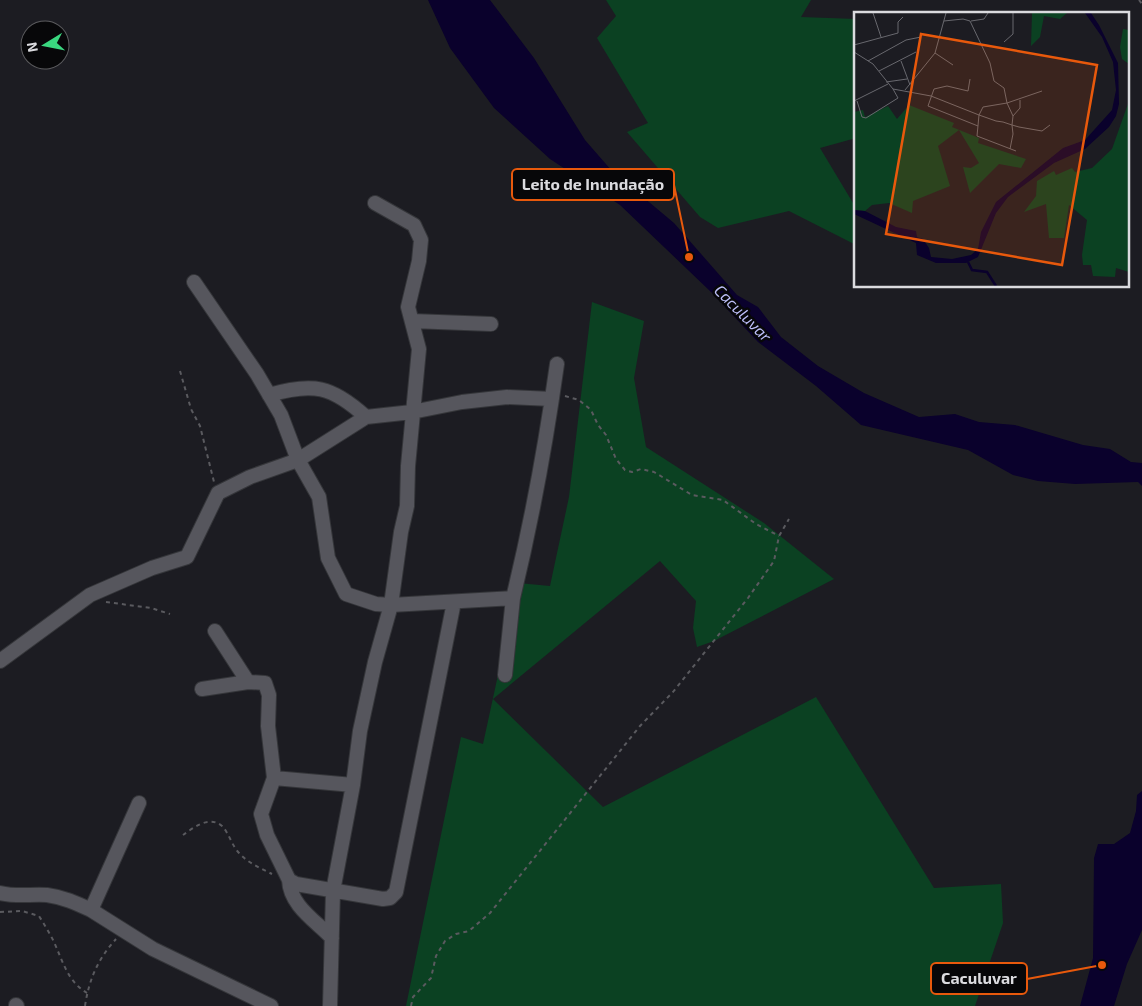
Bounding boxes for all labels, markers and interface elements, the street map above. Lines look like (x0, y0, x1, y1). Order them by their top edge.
inset map (854, 12, 1130, 288)
north arrow (20, 20, 70, 70)
text: N (22, 41, 41, 54)
callout: Leito de Inundação (512, 169, 674, 200)
text: Leito de Inundação (522, 174, 664, 195)
water label: Caculuvar (711, 280, 776, 346)
callout: Caculuvar (931, 963, 1027, 994)
text: Caculuvar (941, 968, 1017, 987)

